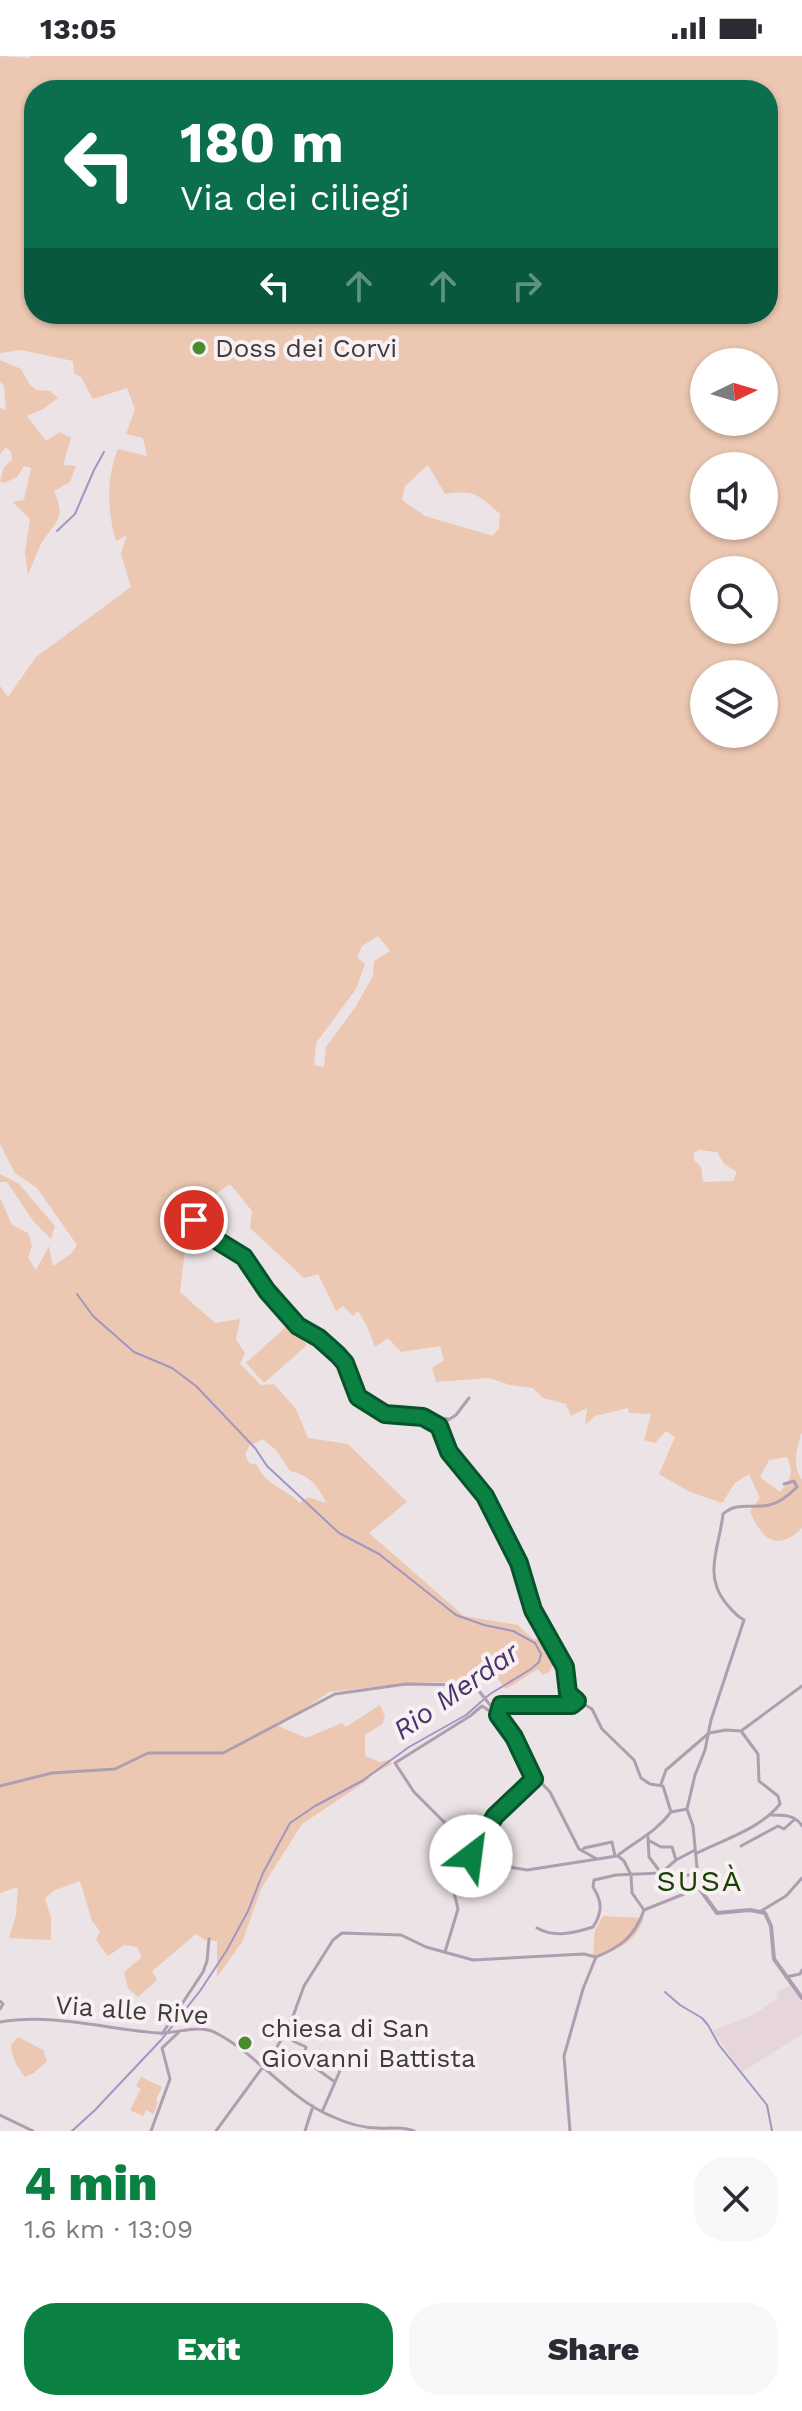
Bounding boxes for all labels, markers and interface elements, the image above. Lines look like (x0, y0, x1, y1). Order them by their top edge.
text: 13:05 (40, 11, 116, 46)
text: 180 m (180, 110, 344, 176)
icon: left (48, 112, 152, 216)
text: Via dei ciliegi (180, 177, 410, 219)
icon: left (253, 264, 297, 308)
icon: ahead (337, 264, 381, 308)
icon: ahead (421, 264, 465, 308)
icon: right (505, 264, 549, 308)
place label: Doss dei Corvi (215, 333, 397, 363)
marker: Doss dei Corvi (190, 339, 208, 357)
north arrow (690, 348, 778, 436)
map controls (690, 348, 778, 748)
button: sound (690, 452, 778, 540)
button: search (690, 556, 778, 644)
button: layers (690, 660, 778, 748)
pin (160, 1186, 228, 1254)
icon: arrive (172, 1198, 216, 1242)
water label: Rio Merdar (387, 1635, 526, 1746)
position arrow (429, 1814, 513, 1898)
district label: SUSÀ (656, 1863, 744, 1898)
street label: Via alle Rive (54, 1990, 210, 2030)
place label: chiesa di San Giovanni Battista (261, 2013, 476, 2073)
marker: chiesa di San Giovanni Battista (236, 2034, 254, 2052)
text: 4 min (24, 2155, 158, 2212)
button: close (694, 2157, 778, 2241)
text: 1.6 km · 13:09 (24, 2214, 193, 2244)
button: Exit (24, 2303, 393, 2395)
button: Share (409, 2303, 778, 2395)

